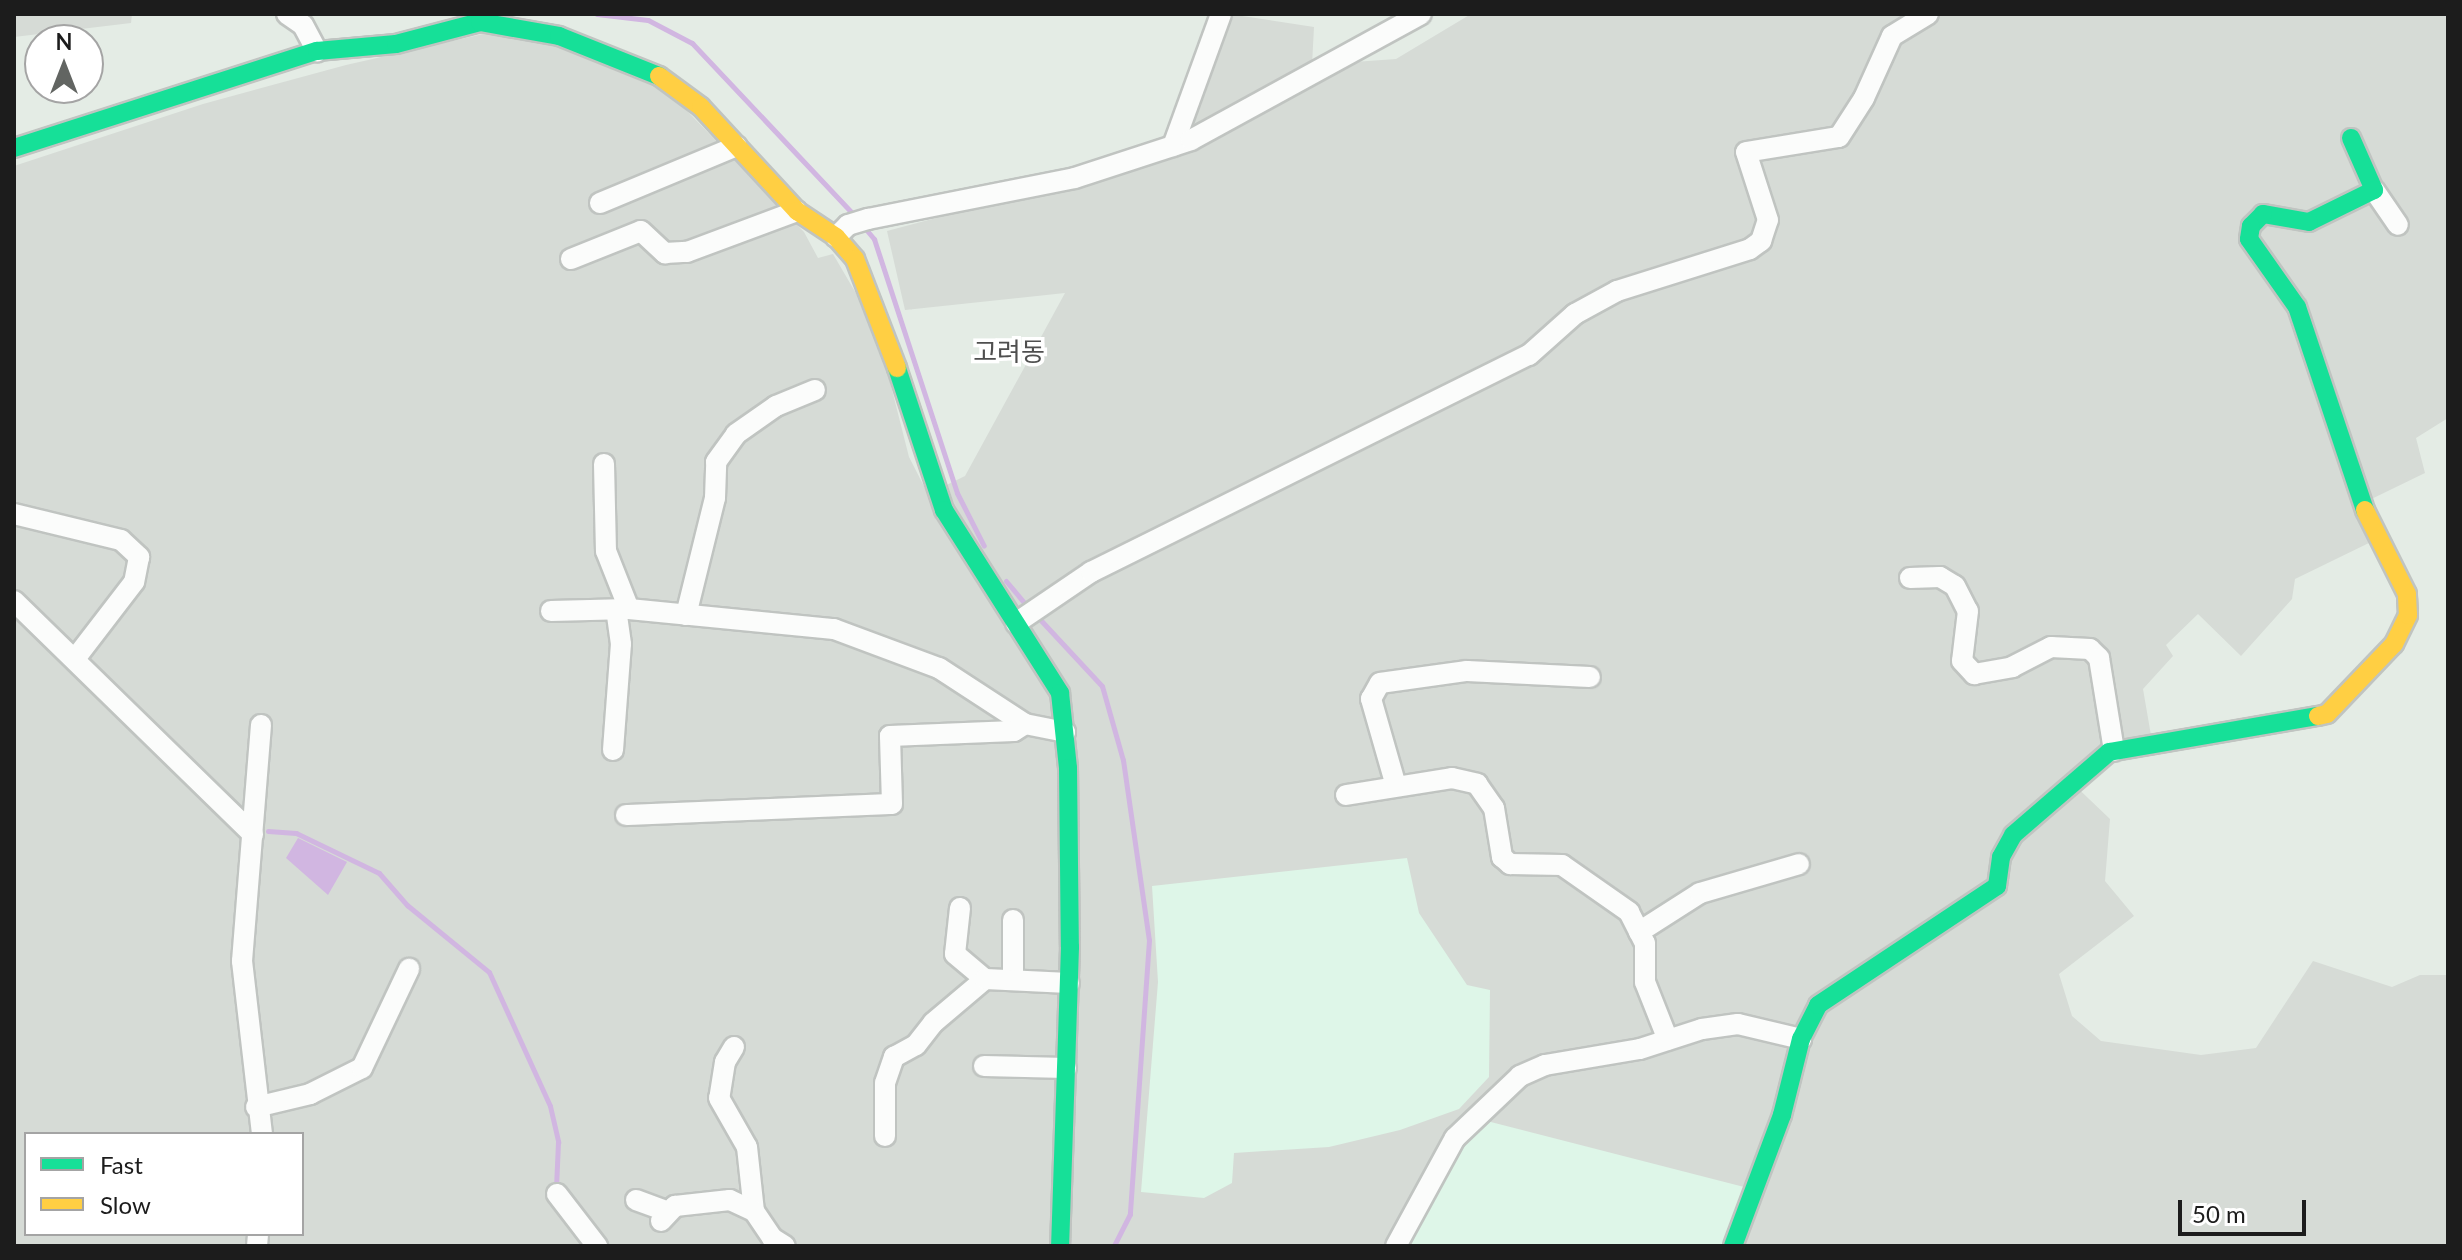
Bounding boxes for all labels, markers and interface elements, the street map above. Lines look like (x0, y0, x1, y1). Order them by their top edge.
north arrow (24, 24, 104, 104)
text: N (56, 28, 72, 55)
district label: 고려동 (973, 336, 1045, 368)
legend (24, 1132, 304, 1236)
text: Fast (100, 1150, 143, 1179)
scale bar (2182, 1184, 2310, 1234)
text: Slow (100, 1190, 151, 1219)
text: 50 m (2192, 1199, 2246, 1228)

